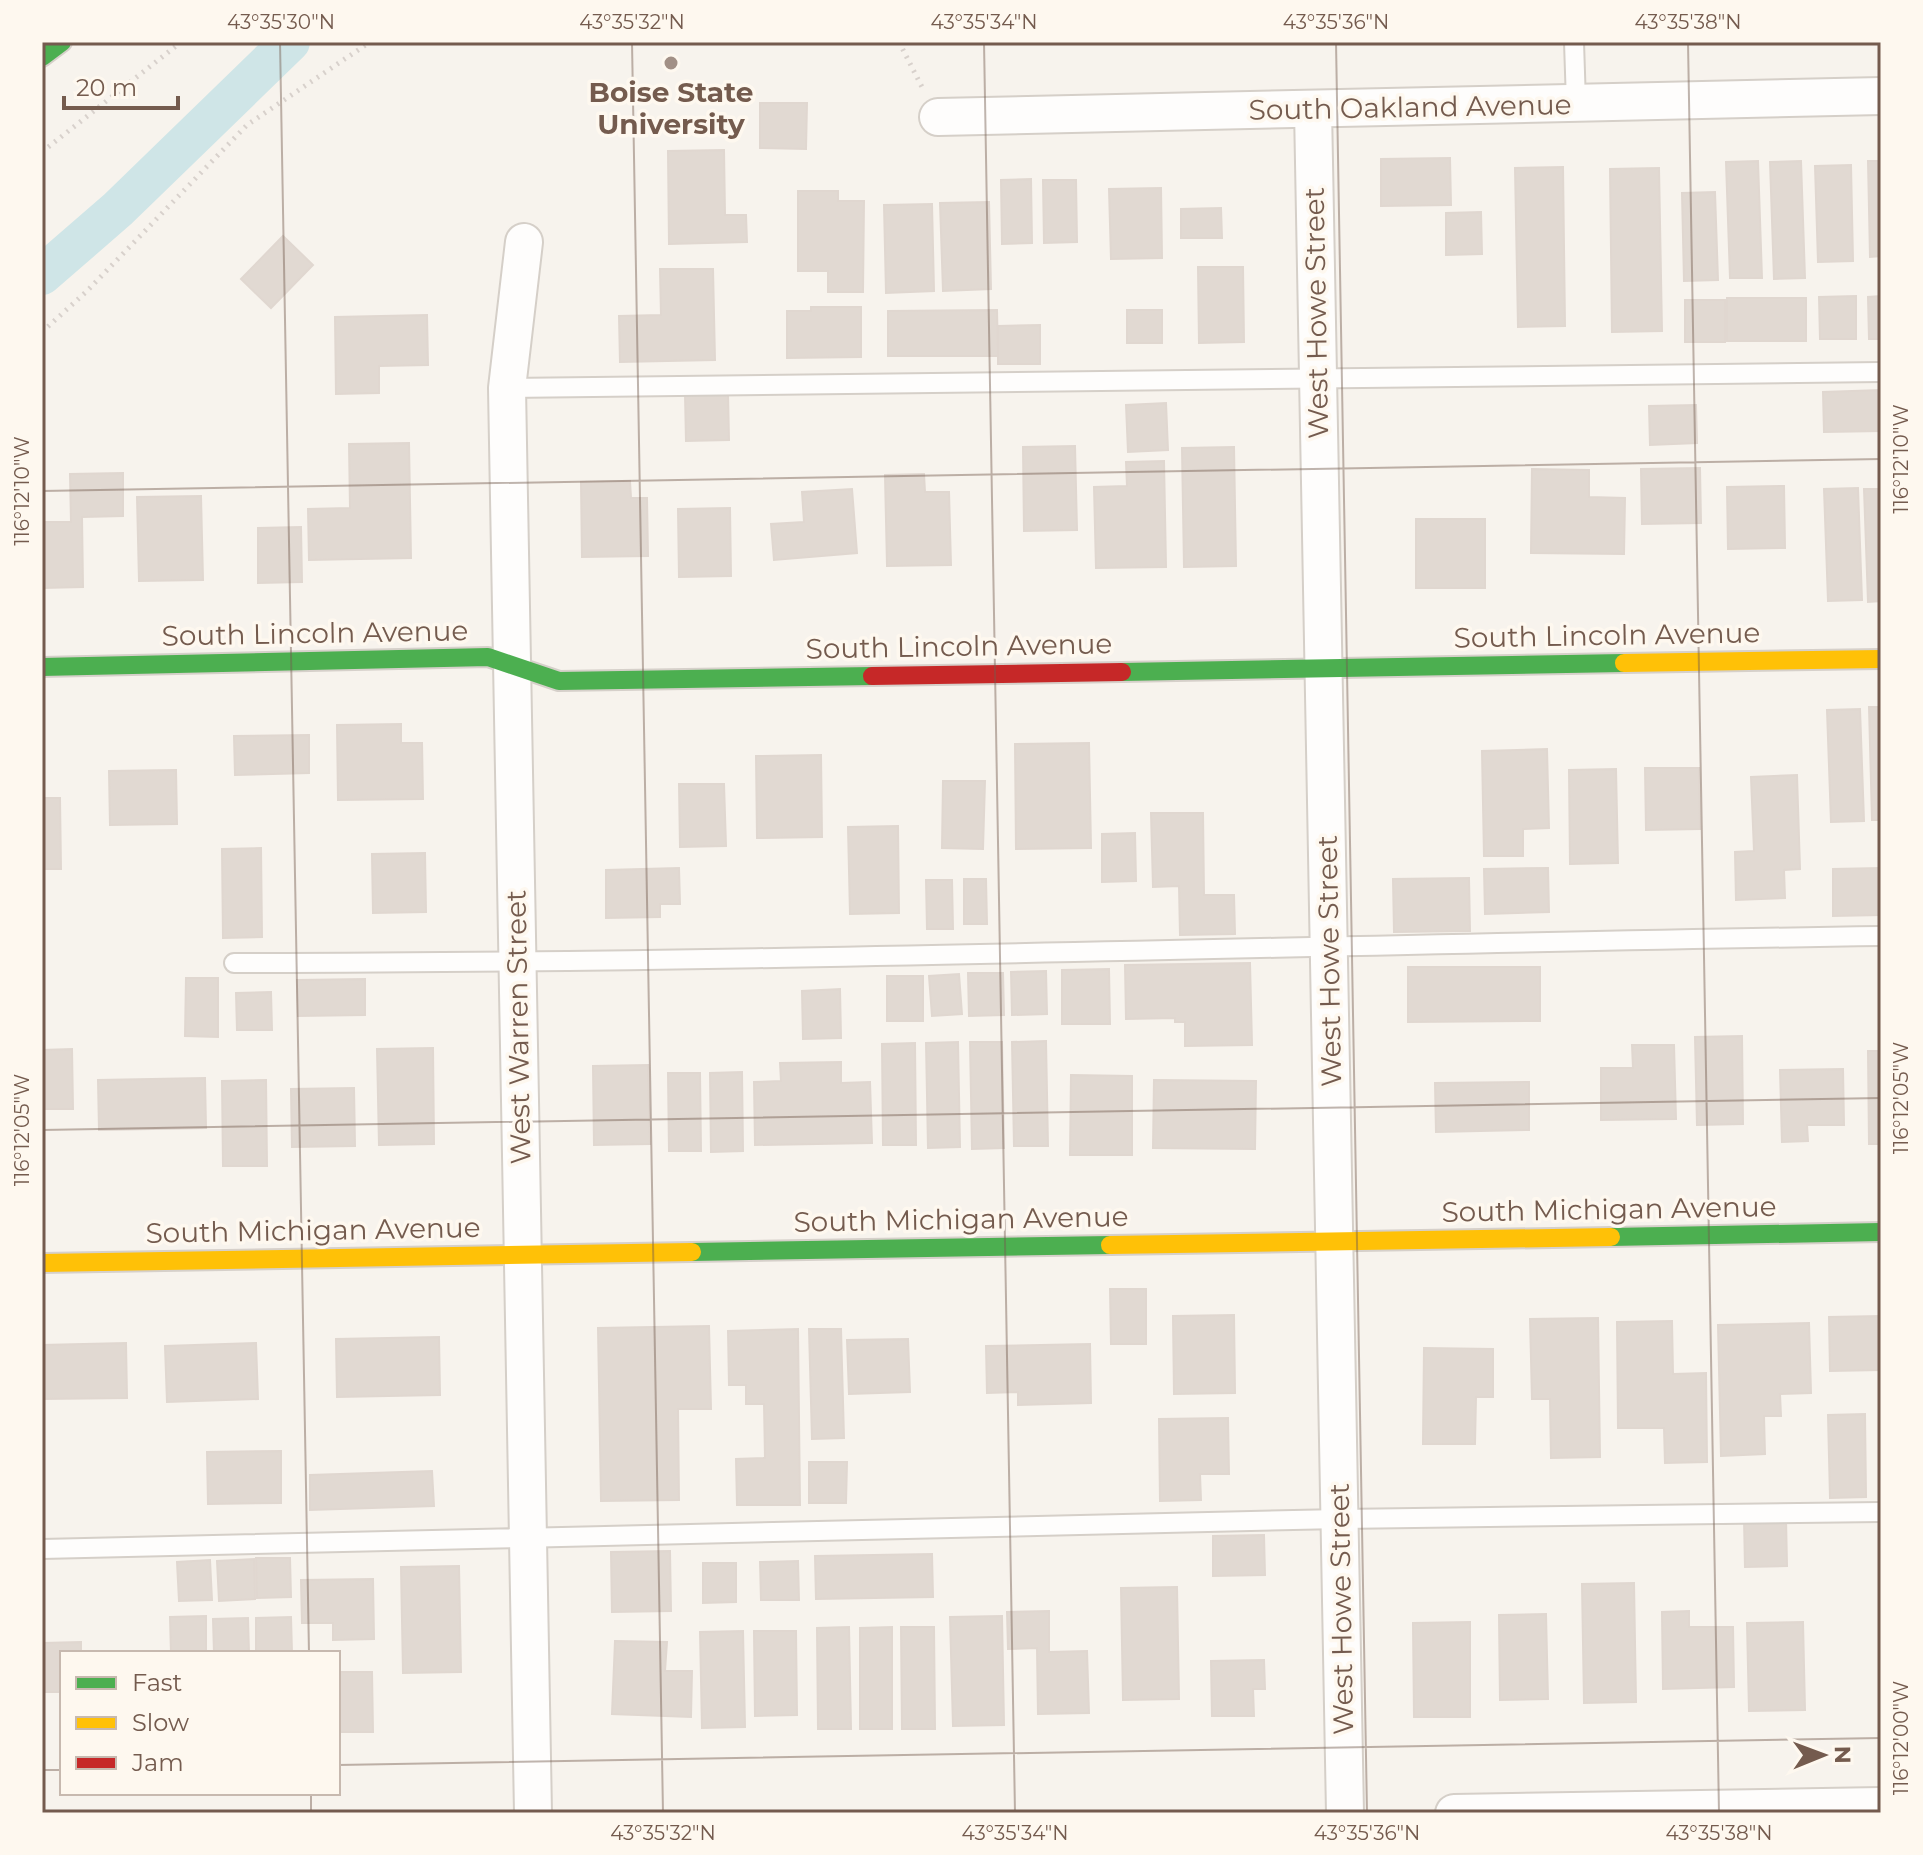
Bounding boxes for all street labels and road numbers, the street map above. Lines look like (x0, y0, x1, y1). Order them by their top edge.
street label: South Oakland Avenue (1248, 87, 1572, 127)
street label: West Howe Street (1297, 187, 1335, 439)
street label: South Lincoln Avenue (161, 613, 469, 653)
street label: South Lincoln Avenue (1453, 615, 1761, 655)
street label: South Lincoln Avenue (805, 626, 1113, 666)
street label: West Howe Street (1310, 835, 1348, 1087)
street label: West Warren Street (499, 889, 537, 1165)
street label: South Michigan Avenue (1441, 1189, 1777, 1229)
street label: South Michigan Avenue (793, 1199, 1129, 1239)
street label: South Michigan Avenue (145, 1210, 481, 1250)
street label: West Howe Street (1322, 1483, 1360, 1735)

